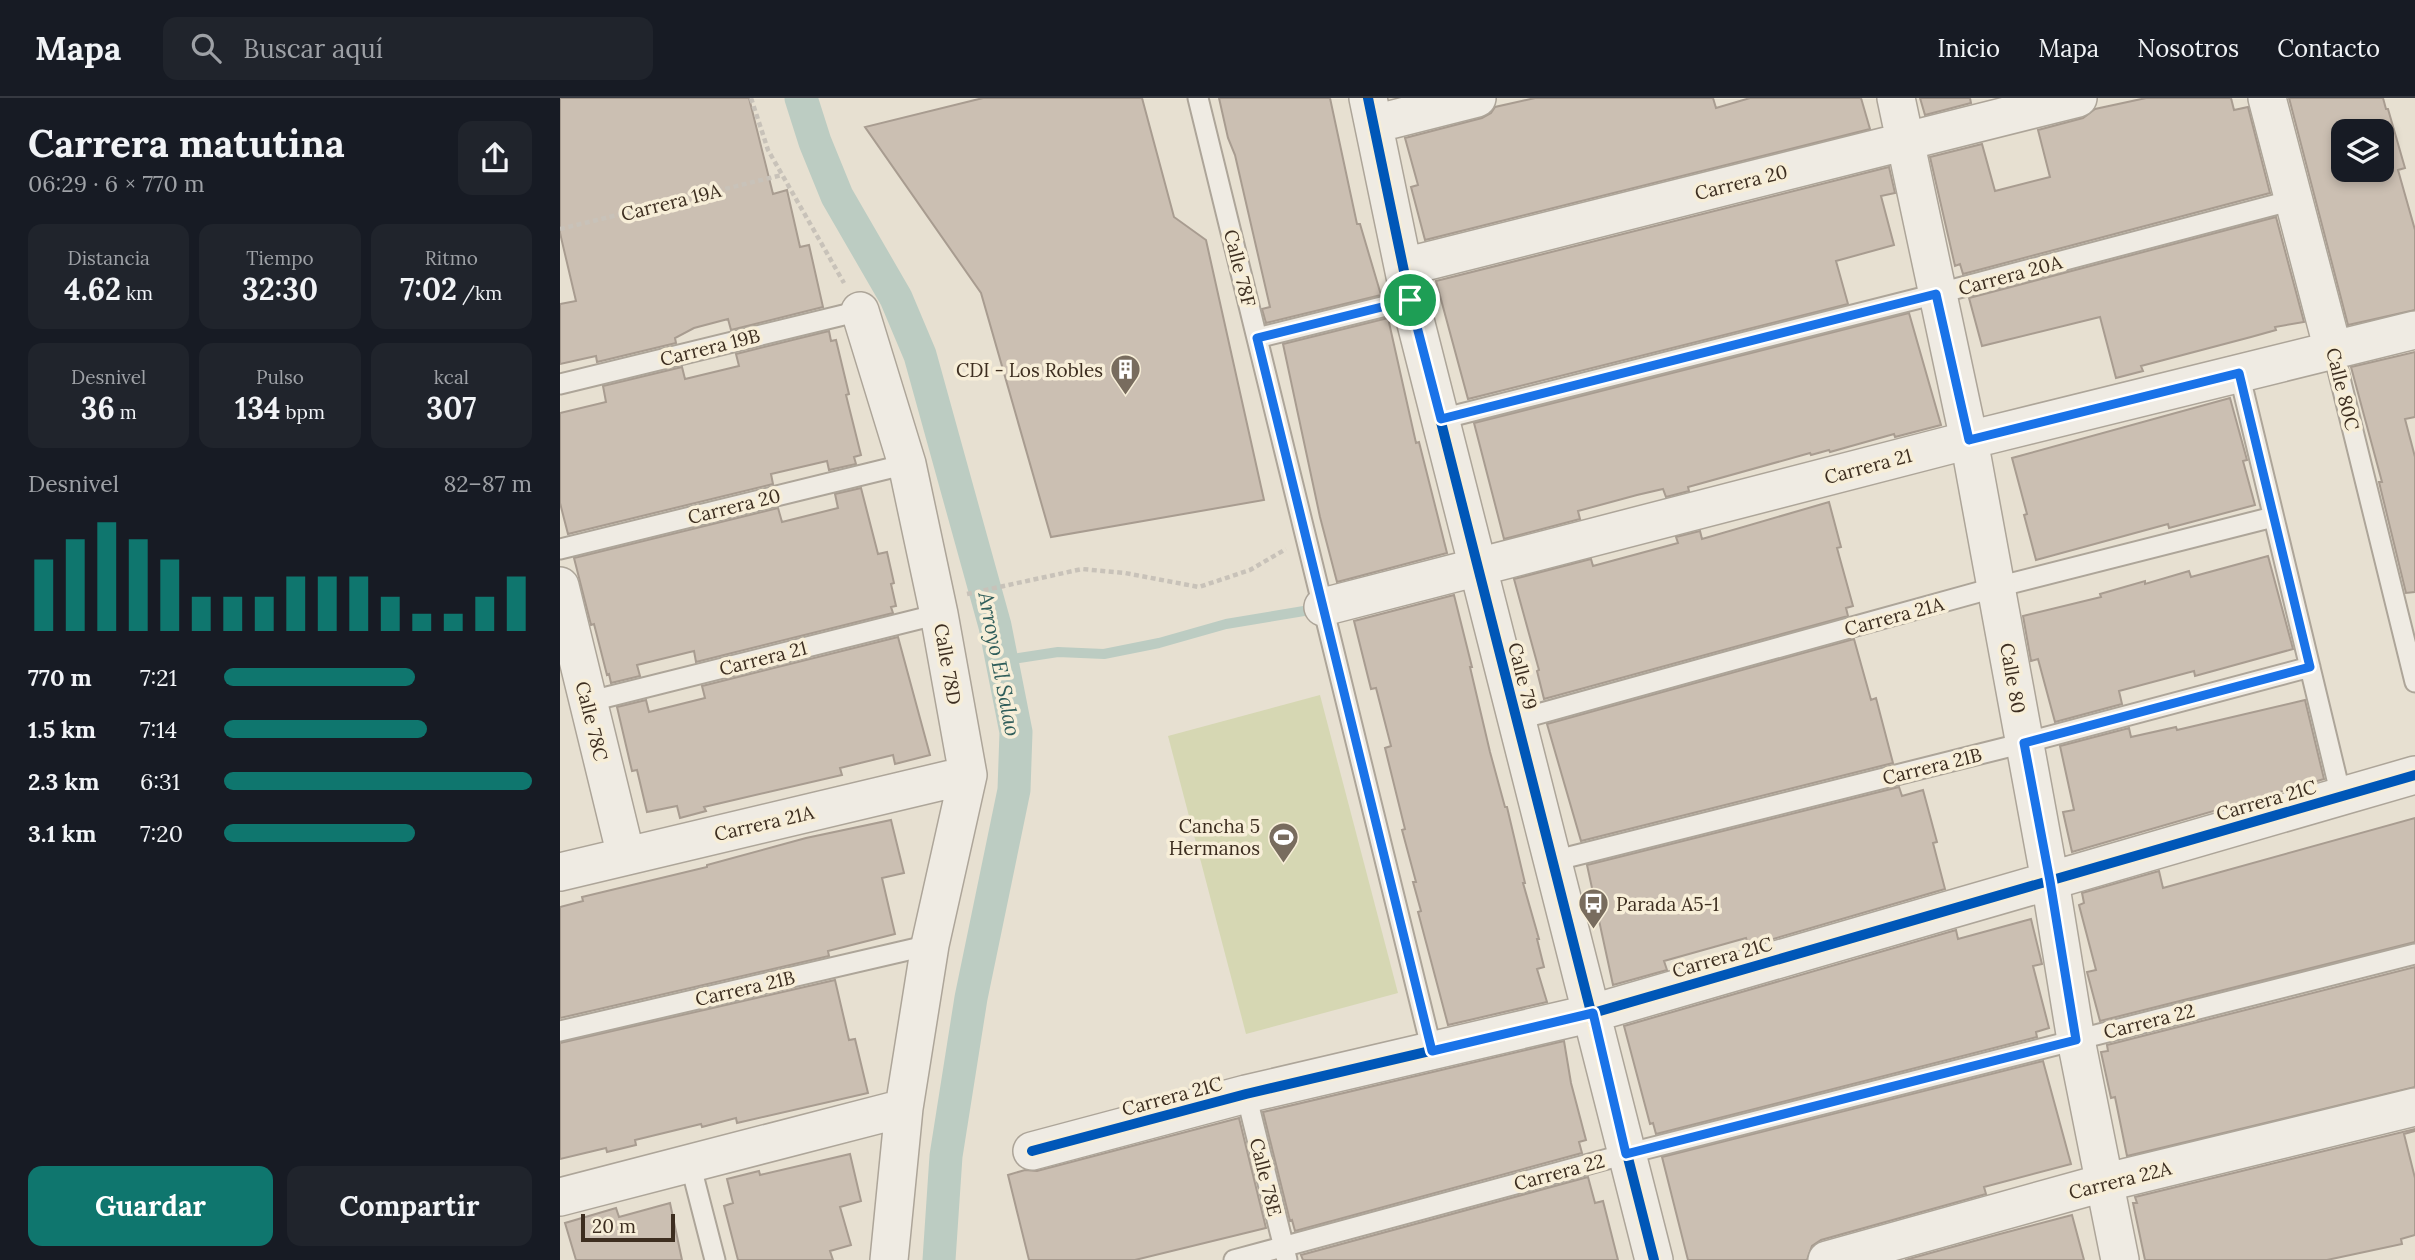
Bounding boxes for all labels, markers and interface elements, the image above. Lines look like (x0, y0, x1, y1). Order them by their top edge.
search box (163, 17, 653, 80)
text: Mapa (35, 27, 121, 69)
icon: search (187, 29, 225, 67)
text: Buscar aquí (243, 32, 383, 65)
text: Inicio (1937, 33, 2000, 64)
text: Mapa (2038, 33, 2099, 64)
text: Nosotros (2137, 33, 2239, 64)
text: Contacto (2277, 33, 2380, 64)
text: Carrera matutina (28, 119, 345, 167)
map controls (2331, 119, 2394, 182)
button: layers (2331, 119, 2394, 182)
button: share (458, 121, 532, 195)
street label: Carrera 20 (1692, 159, 1790, 205)
text: 06:29 · 6 × 770 m (28, 169, 205, 198)
street label: Carrera 19A (618, 178, 725, 226)
street label: Calle 78F (1219, 227, 1261, 309)
text: Distancia (68, 246, 150, 270)
text: Tiempo (246, 246, 314, 270)
text: Ritmo (425, 246, 478, 270)
street label: Carrera 20A (1955, 249, 2066, 300)
text: 4.62 (64, 270, 121, 308)
text: 32:30 (242, 270, 318, 308)
text: 7:02 (400, 270, 457, 308)
pin (1380, 270, 1440, 330)
text: km (121, 281, 153, 305)
text: /km (457, 281, 502, 305)
icon: arrive (1391, 281, 1429, 319)
street label: Carrera 19B (657, 323, 763, 371)
street label: Calle 80C (2321, 345, 2365, 433)
building icon: CDI - Los Robles (1109, 353, 1143, 397)
place label: CDI - Los Robles (956, 358, 1103, 382)
text: Desnivel (71, 365, 146, 389)
text: Pulso (256, 365, 304, 389)
text: kcal (434, 365, 469, 389)
text: 36 (81, 389, 115, 427)
text: 134 (235, 389, 280, 427)
text: 307 (426, 389, 476, 427)
text: m (115, 400, 137, 424)
text: bpm (280, 400, 325, 424)
street label: Carrera 21 (1822, 443, 1915, 489)
text: Desnivel (28, 469, 119, 498)
text: 82–87 m (443, 469, 532, 498)
street label: Carrera 20 (685, 483, 783, 529)
water label: Arroyo El Salao (972, 588, 1027, 738)
street label: Carrera 21A (1842, 591, 1947, 641)
street label: Calle 78D (929, 621, 967, 707)
street label: Carrera 21 (717, 635, 810, 680)
street label: Calle 79 (1503, 640, 1543, 712)
street label: Calle 80 (1995, 641, 2031, 715)
text: 770 m (28, 663, 92, 692)
text: 7:21 (140, 663, 177, 692)
street label: Calle 78C (571, 679, 613, 763)
text: 1.5 km (28, 715, 96, 744)
text: 7:14 (140, 715, 177, 744)
street label: Carrera 21B (1880, 742, 1984, 790)
text: 2.3 km (28, 767, 99, 796)
text: 6:31 (140, 767, 180, 796)
street label: Carrera 21C (2213, 774, 2319, 826)
street label: Carrera 21A (712, 800, 817, 846)
place label: Cancha 5 Hermanos (1169, 814, 1260, 860)
text: 3.1 km (28, 819, 96, 848)
text: 7:20 (140, 819, 183, 848)
sports icon: Cancha 5 Hermanos (1266, 820, 1300, 864)
bus stop icon: Parada A5-1 (1576, 887, 1610, 931)
place label: Parada A5-1 (1616, 892, 1719, 916)
street label: Carrera 21C (1669, 931, 1775, 983)
street label: Carrera 21B (693, 965, 797, 1011)
street label: Carrera 22 (2101, 998, 2197, 1044)
street label: Carrera 21C (1119, 1071, 1225, 1121)
street label: Calle 78E (1245, 1135, 1287, 1219)
street label: Carrera 22 (1511, 1148, 1607, 1196)
street label: Carrera 22A (2066, 1155, 2175, 1204)
button: Guardar (28, 1166, 273, 1246)
button: Compartir (287, 1166, 532, 1246)
scale bar (581, 1211, 676, 1243)
text: 20 m (592, 1214, 636, 1238)

